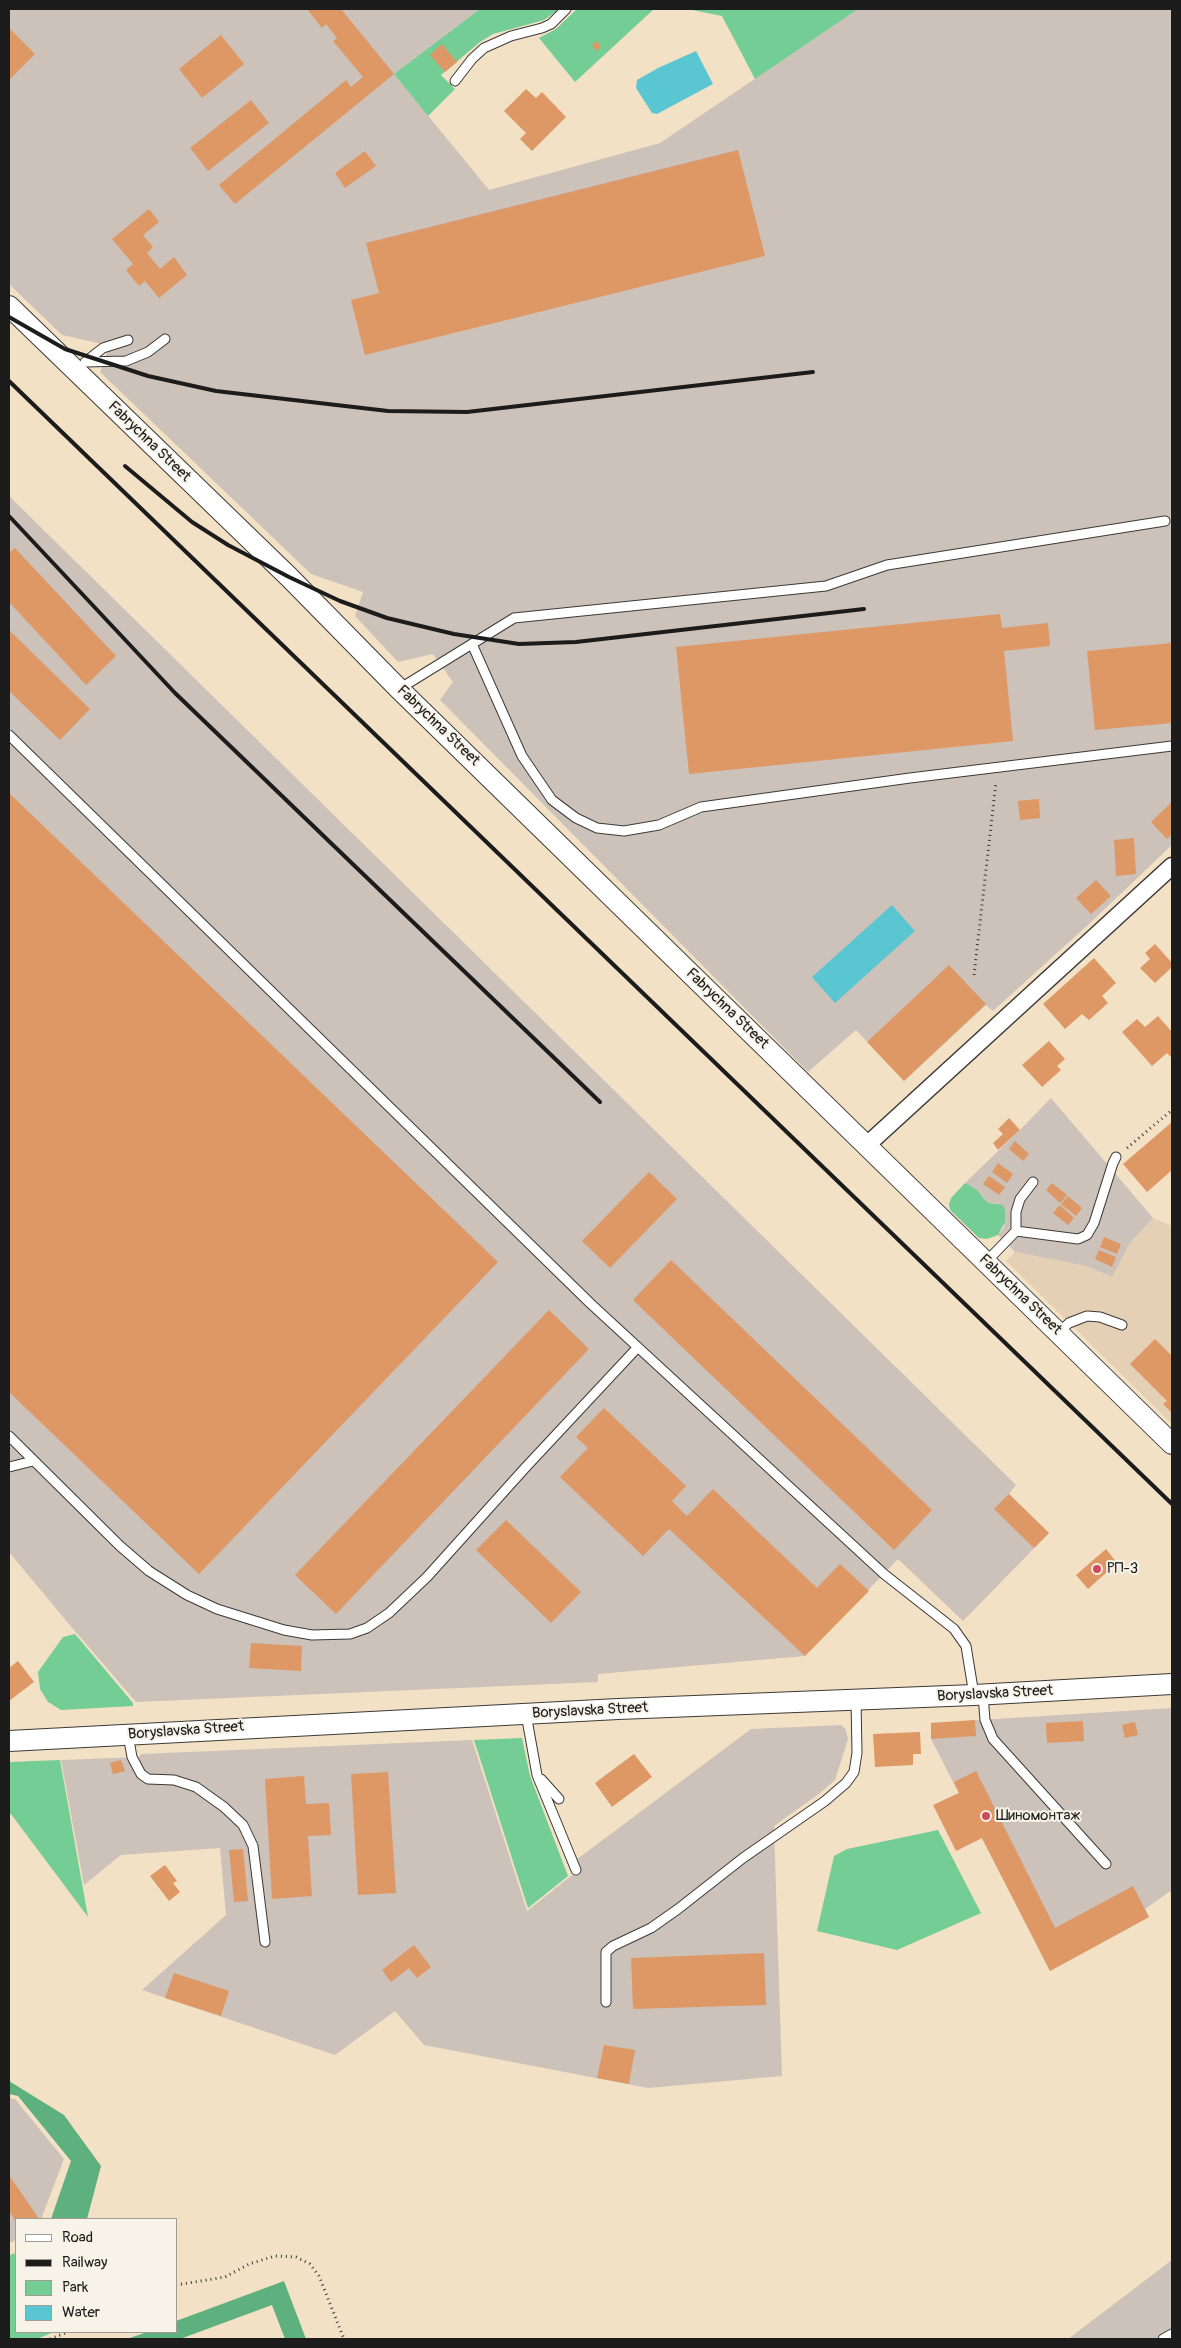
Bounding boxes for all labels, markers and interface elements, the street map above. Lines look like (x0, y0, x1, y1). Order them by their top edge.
street label: Fabrychna Street (104, 398, 194, 486)
street label: Fabrychna Street (393, 682, 483, 770)
street label: Fabrychna Street (682, 965, 772, 1053)
street label: Fabrychna Street (975, 1251, 1065, 1339)
place label: РП-3 (1107, 1560, 1138, 1578)
marker: РП-3 (1091, 1563, 1103, 1575)
street label: Boryslavska Street (937, 1682, 1053, 1706)
street label: Boryslavska Street (532, 1699, 648, 1723)
street label: Boryslavska Street (127, 1718, 245, 1744)
place label: Шиномонтаж (996, 1807, 1080, 1825)
marker: Шиномонтаж (980, 1810, 992, 1822)
legend (15, 2218, 178, 2333)
text: Road (62, 2228, 93, 2247)
text: Railway (62, 2253, 107, 2272)
text: Park (62, 2278, 88, 2297)
text: Water (62, 2303, 100, 2322)

